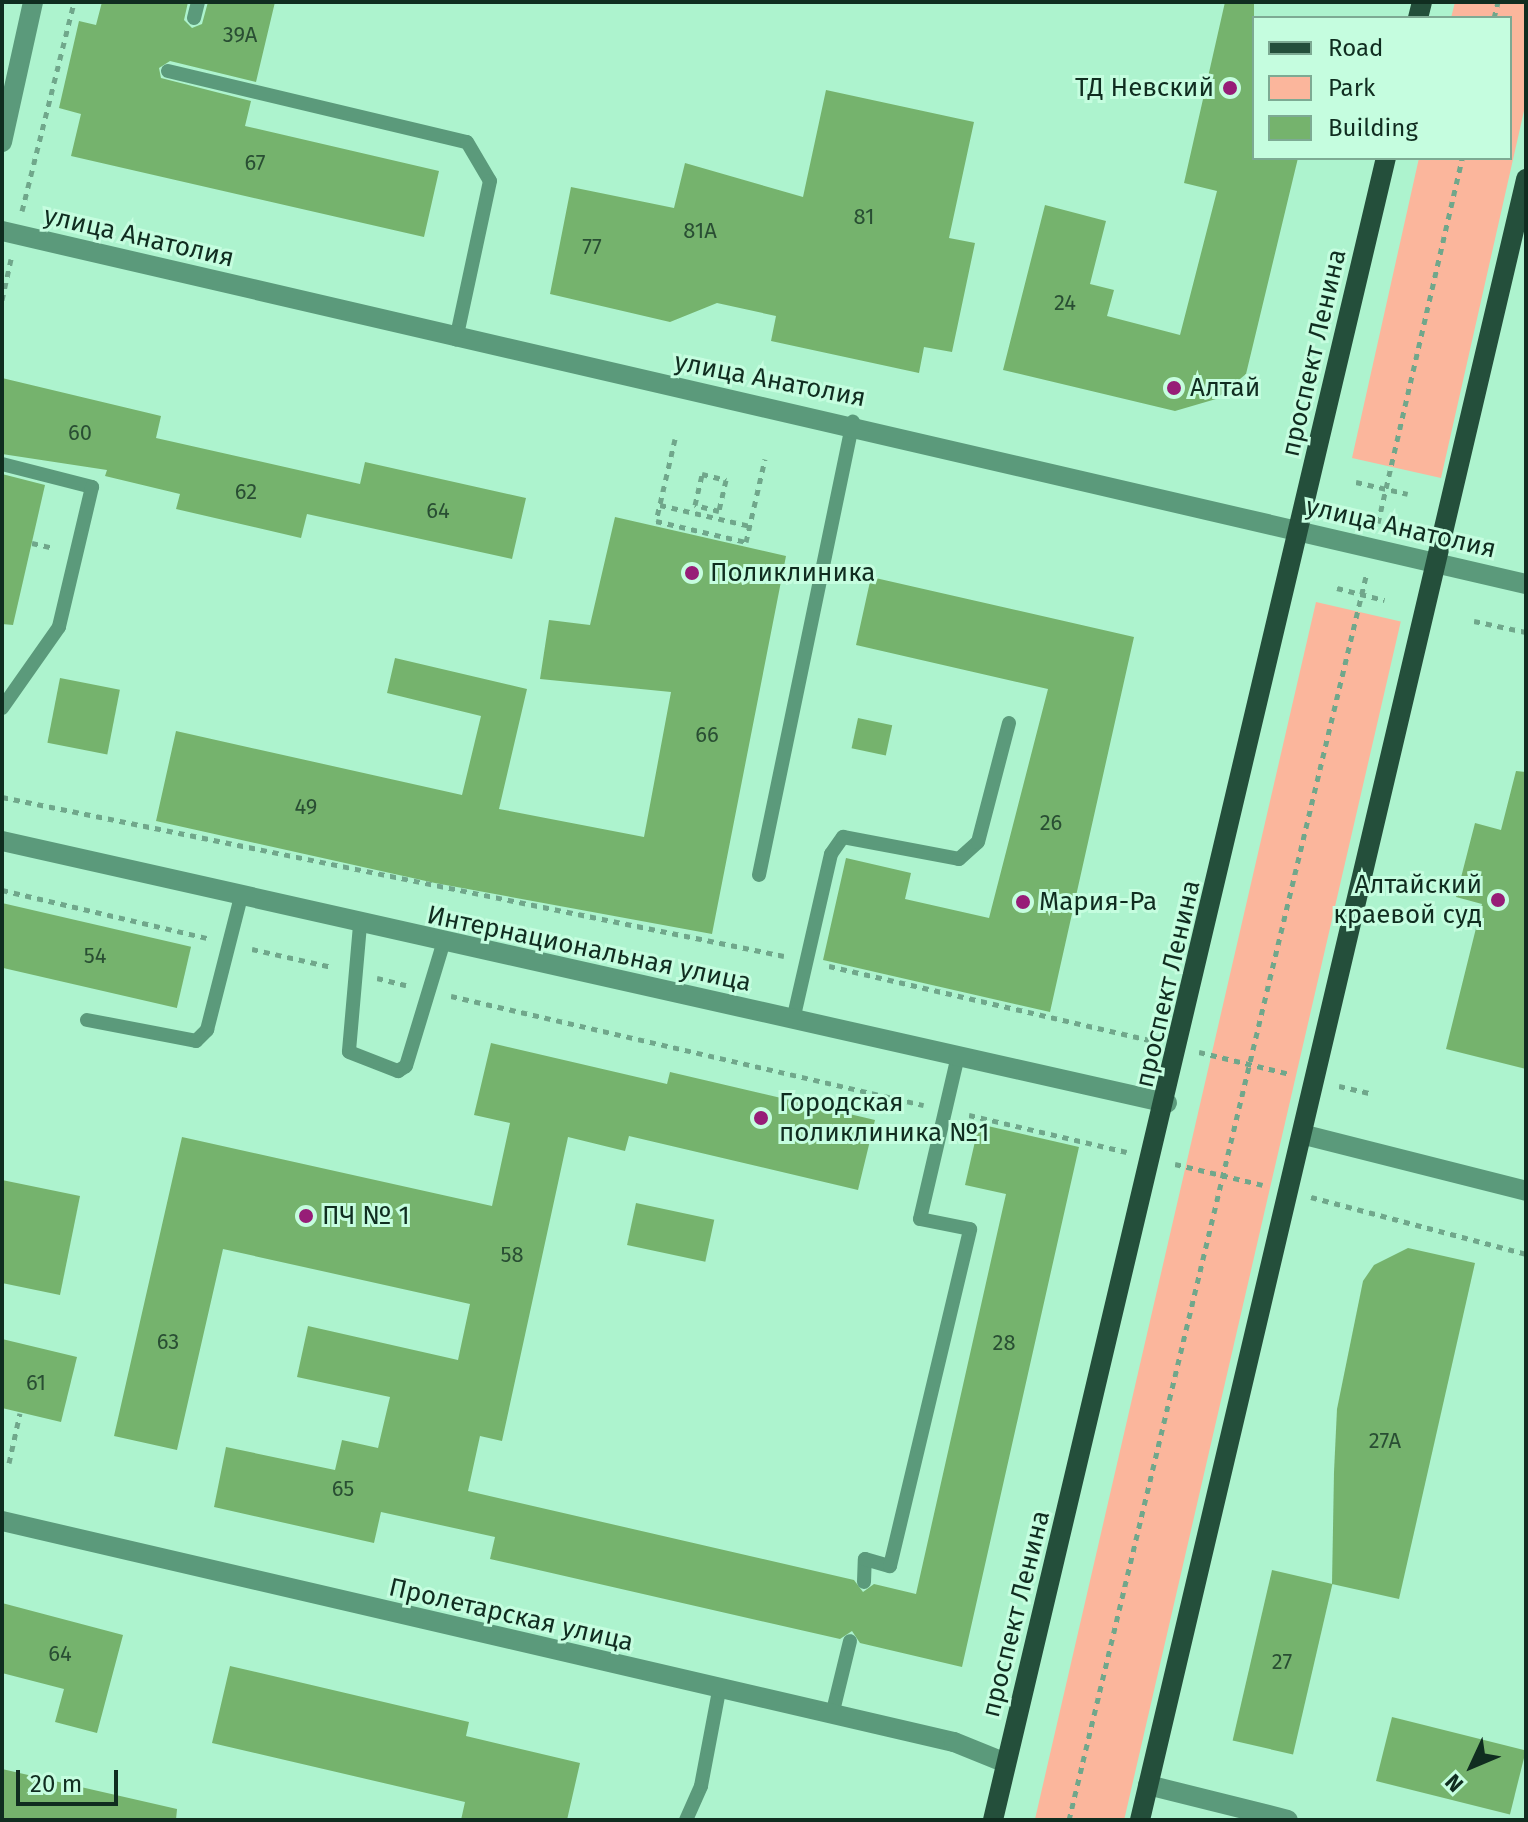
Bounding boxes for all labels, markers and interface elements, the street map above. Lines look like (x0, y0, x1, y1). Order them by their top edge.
legend (1252, 16, 1512, 160)
house number: 39А (223, 22, 257, 48)
text: Road (1328, 34, 1383, 62)
place label: ТД Невский (1075, 72, 1214, 104)
text: Park (1328, 74, 1375, 102)
marker: ТД Невский (1221, 79, 1239, 97)
text: Building (1328, 114, 1418, 142)
house number: 67 (245, 150, 265, 176)
street label: улица Анатолия (41, 200, 237, 274)
house number: 81 (854, 204, 874, 230)
house number: 81А (683, 218, 717, 244)
house number: 77 (582, 234, 602, 260)
street label: проспект Ленина (1275, 246, 1353, 460)
house number: 24 (1054, 290, 1076, 316)
street label: улица Анатолия (672, 346, 868, 414)
place label: Алтай (1190, 372, 1260, 404)
marker: Алтай (1165, 379, 1183, 397)
house number: 60 (68, 420, 92, 446)
house number: 62 (235, 479, 257, 505)
street label: улица Анатолия (1303, 491, 1499, 565)
house number: 64 (426, 498, 450, 524)
place label: Поликлиника (710, 557, 875, 589)
marker: Поликлиника (681, 562, 703, 584)
house number: 66 (695, 722, 719, 748)
house number: 49 (295, 794, 317, 820)
house number: 26 (1040, 810, 1062, 836)
place label: Алтайский краевой суд (1333, 869, 1482, 930)
street label: проспект Ленина (1129, 877, 1207, 1091)
place label: Мария-Ра (1039, 886, 1157, 918)
marker: Алтайский краевой суд (1489, 891, 1507, 909)
marker: Мария-Ра (1014, 893, 1032, 911)
street label: Интернациональная улица (424, 899, 754, 999)
house number: 54 (84, 943, 106, 969)
place label: Городская поликлиника №1 (779, 1087, 989, 1148)
marker: Городская поликлиника №1 (750, 1107, 772, 1129)
place label: ПЧ № 1 (322, 1200, 410, 1232)
marker: ПЧ № 1 (297, 1207, 315, 1225)
house number: 58 (500, 1242, 524, 1268)
house number: 63 (157, 1329, 179, 1355)
house number: 28 (992, 1330, 1016, 1356)
house number: 61 (26, 1370, 46, 1396)
house number: 27А (1369, 1428, 1401, 1454)
house number: 65 (332, 1476, 354, 1502)
street label: проспект Ленина (975, 1507, 1057, 1721)
street label: Пролетарская улица (386, 1572, 636, 1658)
house number: 64 (48, 1641, 72, 1667)
house number: 27 (1272, 1649, 1292, 1675)
north arrow (1432, 1726, 1512, 1806)
scale bar (20, 1754, 122, 1804)
text: N (1440, 1768, 1469, 1798)
text: 20 m (30, 1770, 82, 1798)

